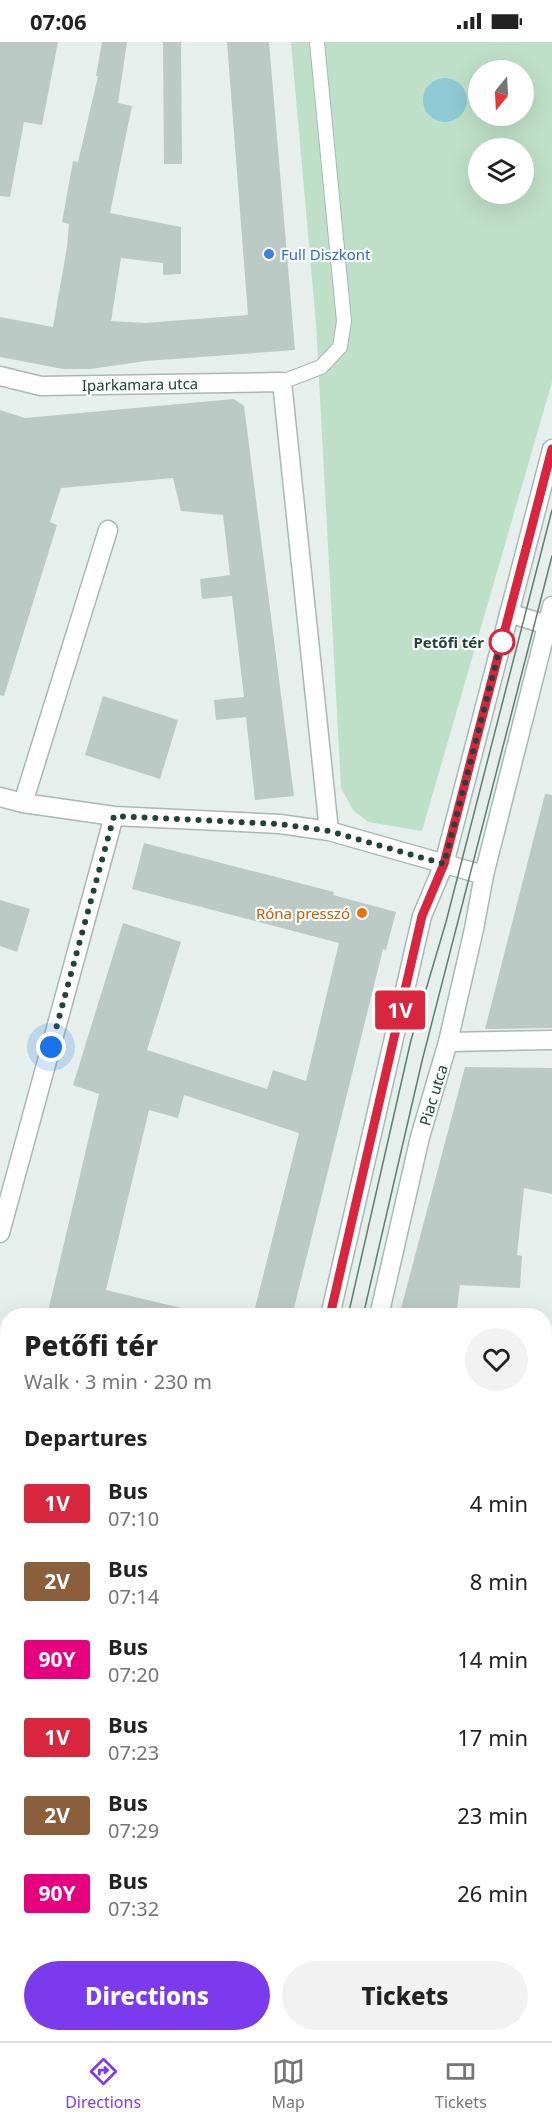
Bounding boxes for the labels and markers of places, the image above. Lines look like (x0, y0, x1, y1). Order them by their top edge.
place label: Full Diszkont (281, 244, 371, 264)
marker: Full Diszkont (262, 247, 276, 261)
marker: Petőfi tér (489, 629, 515, 655)
place label: Petőfi tér (413, 632, 484, 652)
place label: Róna presszó (256, 903, 350, 923)
marker: Róna presszó (355, 906, 369, 920)

